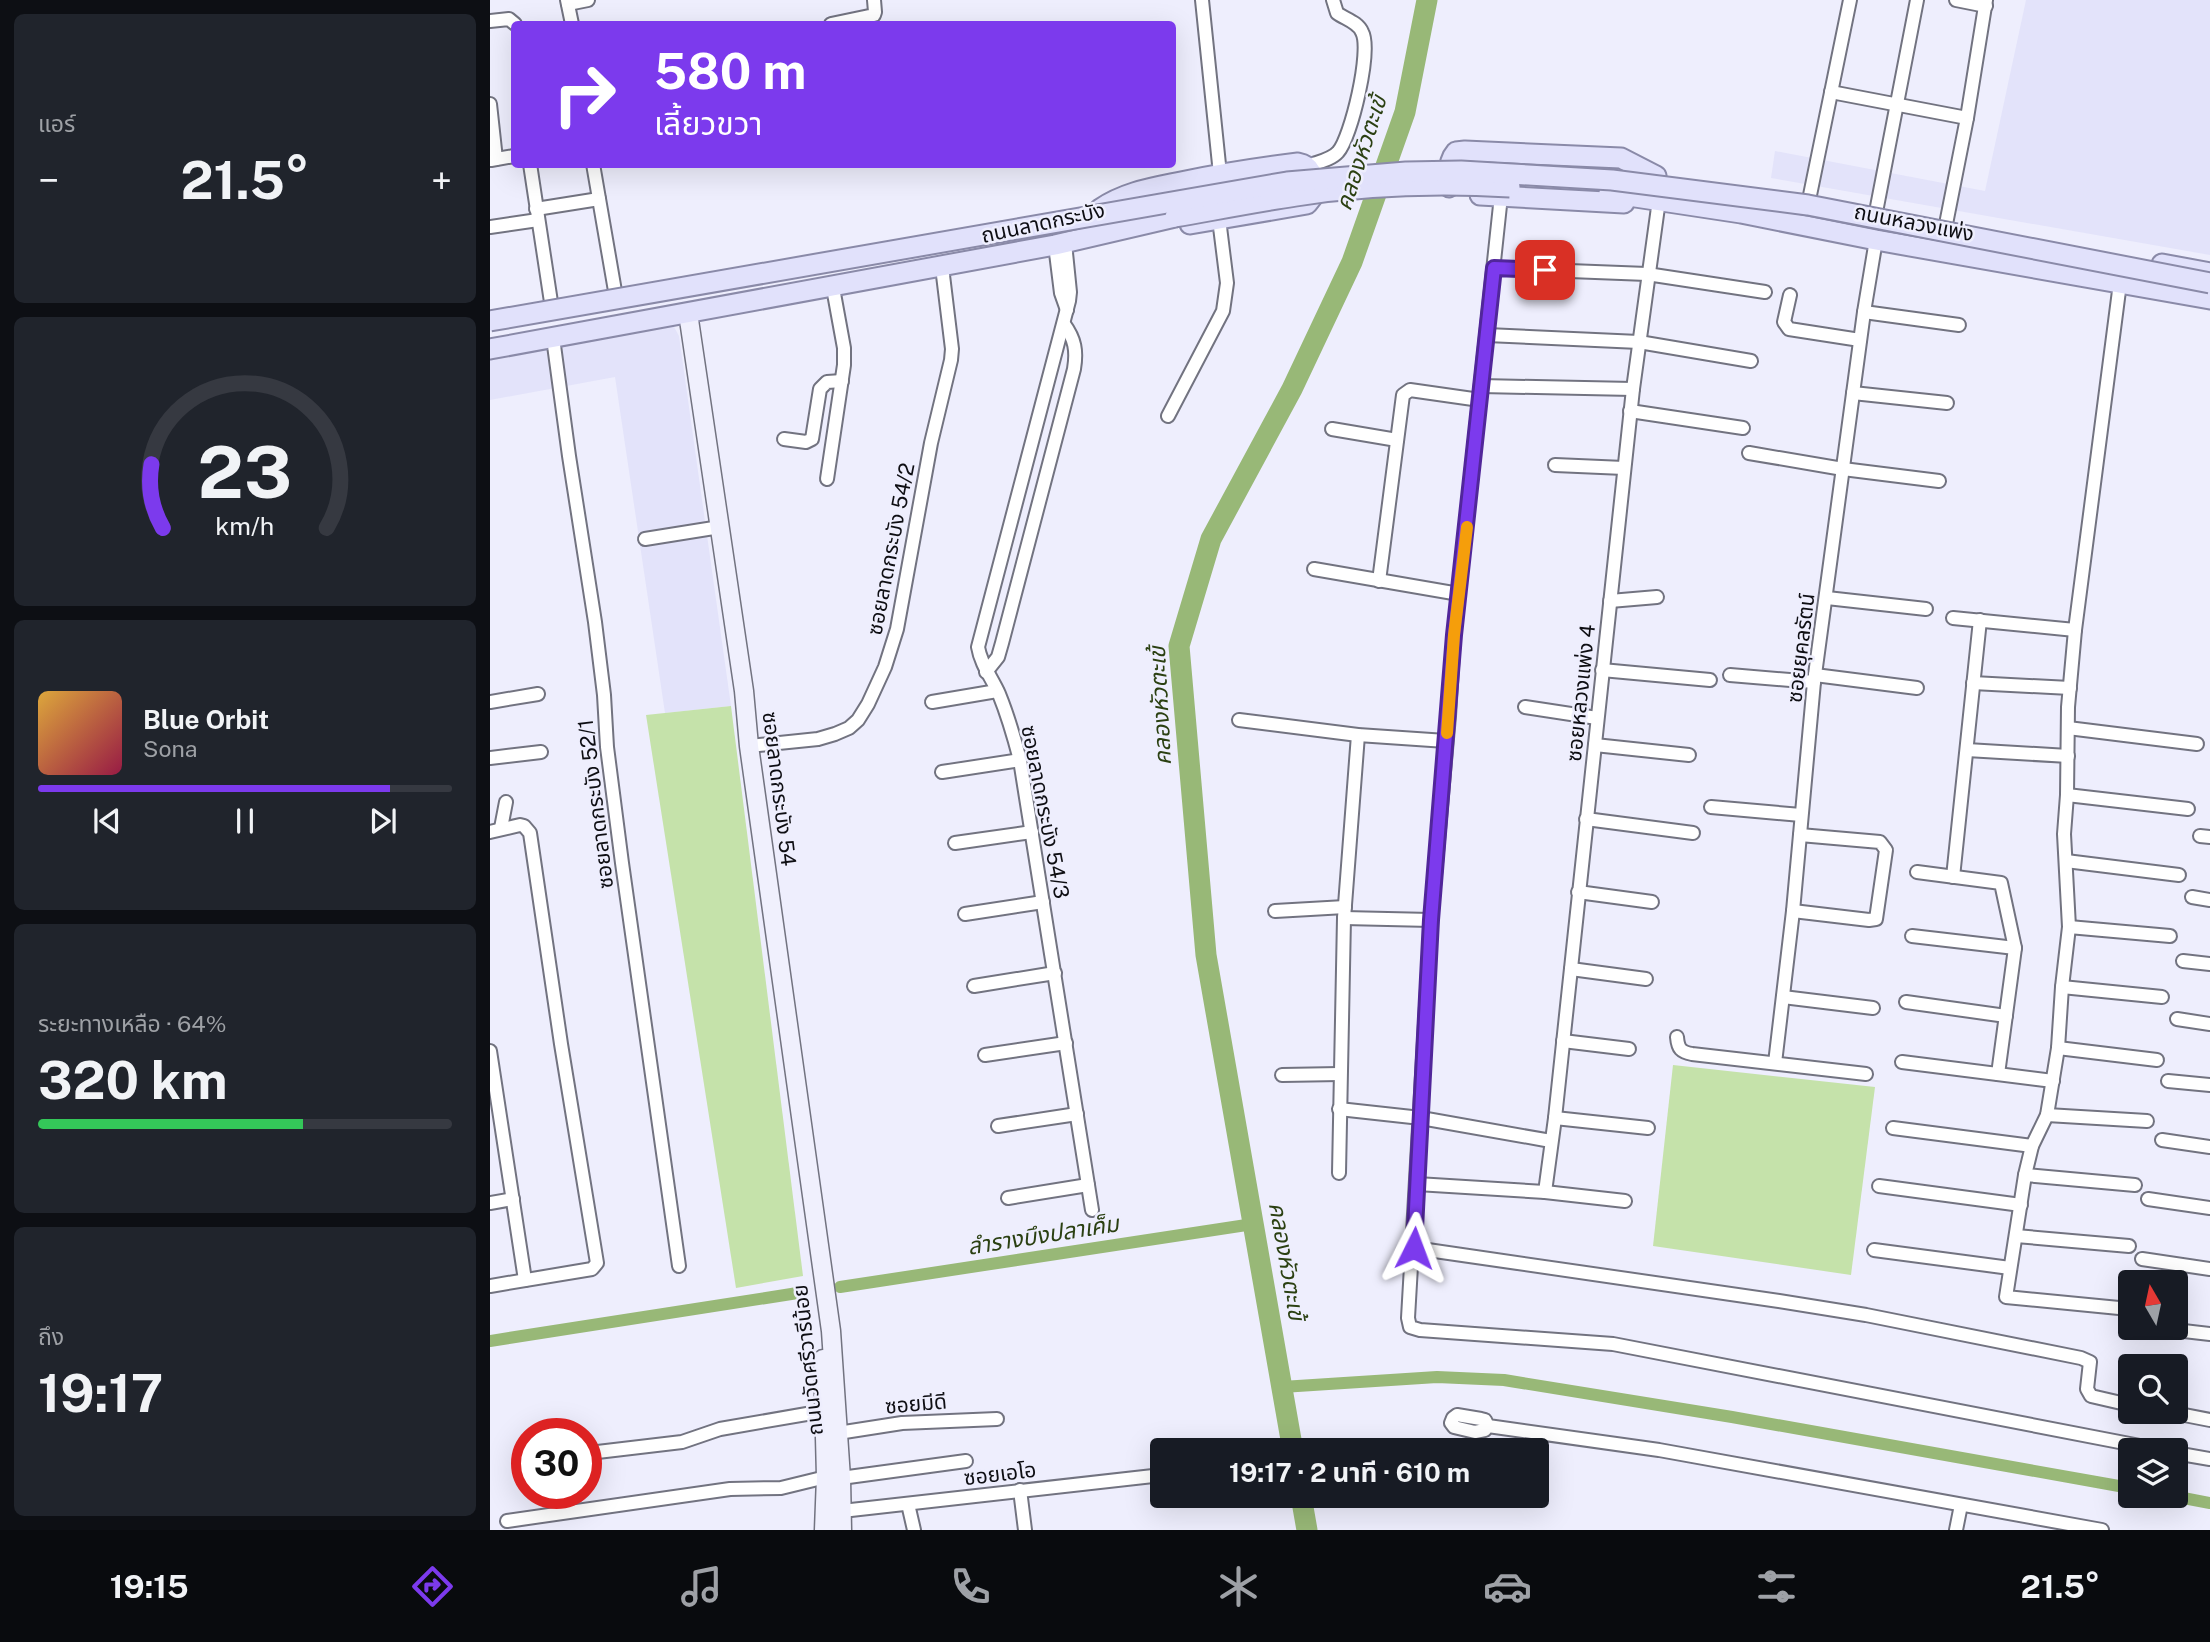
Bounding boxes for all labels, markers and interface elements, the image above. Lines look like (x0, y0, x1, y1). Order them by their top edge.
text: 580 m (654, 42, 806, 100)
icon: right (539, 49, 630, 140)
water label: คลองหัวตะเข้ (1329, 89, 1393, 214)
text: เลี้ยวขวา (654, 105, 762, 142)
text: แอร์ (38, 110, 75, 137)
text: 21.5° (180, 150, 310, 211)
text: − (38, 158, 59, 203)
text: + (431, 158, 452, 203)
street label: ถนนลาดกระบัง (979, 197, 1107, 248)
street label: ถนนหลวงแพ่ง (1852, 199, 1976, 246)
pin (1515, 240, 1575, 300)
icon: arrive (1526, 251, 1564, 289)
text: 23 (198, 429, 292, 514)
street label: ซอยลาดกระบัง 54/2 (862, 461, 919, 637)
text: km/h (216, 511, 274, 541)
street label: ซอยยุคลรัตน์ (1781, 592, 1821, 704)
street label: ซอยหลวงแพ่ง 4 (1561, 623, 1600, 763)
water label: คลองหัวตะเข้ (1143, 643, 1176, 766)
text: Blue Orbit (143, 704, 269, 735)
street label: ซอยลาดกระบัง 54 (758, 710, 801, 868)
street label: ซอยลาดกระบัง 52/1 (573, 718, 618, 890)
street label: ซอยลาดกระบัง 54/3 (1016, 723, 1075, 901)
text: Sona (143, 735, 197, 762)
icon: previous (88, 802, 126, 840)
icon: pause (226, 802, 264, 840)
icon: next (364, 802, 402, 840)
text: ระยะทางเหลือ · 64% (38, 1010, 227, 1037)
text: 320 km (38, 1050, 228, 1111)
water label: คลองหัวตะเข้ (1264, 1200, 1312, 1325)
water label: ลำรางบึงปลาเค็ม (965, 1209, 1122, 1260)
position arrow (1377, 1211, 1451, 1285)
north arrow (2118, 1270, 2188, 1340)
map controls (2118, 1270, 2188, 1508)
street label: ถนนวัดศรีวารีน้อย (787, 1283, 828, 1437)
text: ถึง (38, 1323, 64, 1350)
button: search (2118, 1354, 2188, 1424)
text: 19:17 (38, 1363, 163, 1424)
street label: ซอยมีดี (884, 1388, 948, 1419)
speed limit sign: 30 (511, 1418, 602, 1509)
button: layers (2118, 1438, 2188, 1508)
street label: ซอยเอโอ (962, 1457, 1037, 1490)
text: 19:17 · 2 นาที · 610 m (1229, 1457, 1470, 1488)
icon: directions (408, 1562, 457, 1611)
icon: music (677, 1562, 726, 1611)
icon: phone (946, 1562, 995, 1611)
icon: climate (1214, 1562, 1263, 1611)
icon: car (1483, 1562, 1532, 1611)
icon: filters (1752, 1562, 1801, 1611)
text: 19:15 (110, 1568, 189, 1605)
text: 21.5° (2021, 1568, 2100, 1605)

